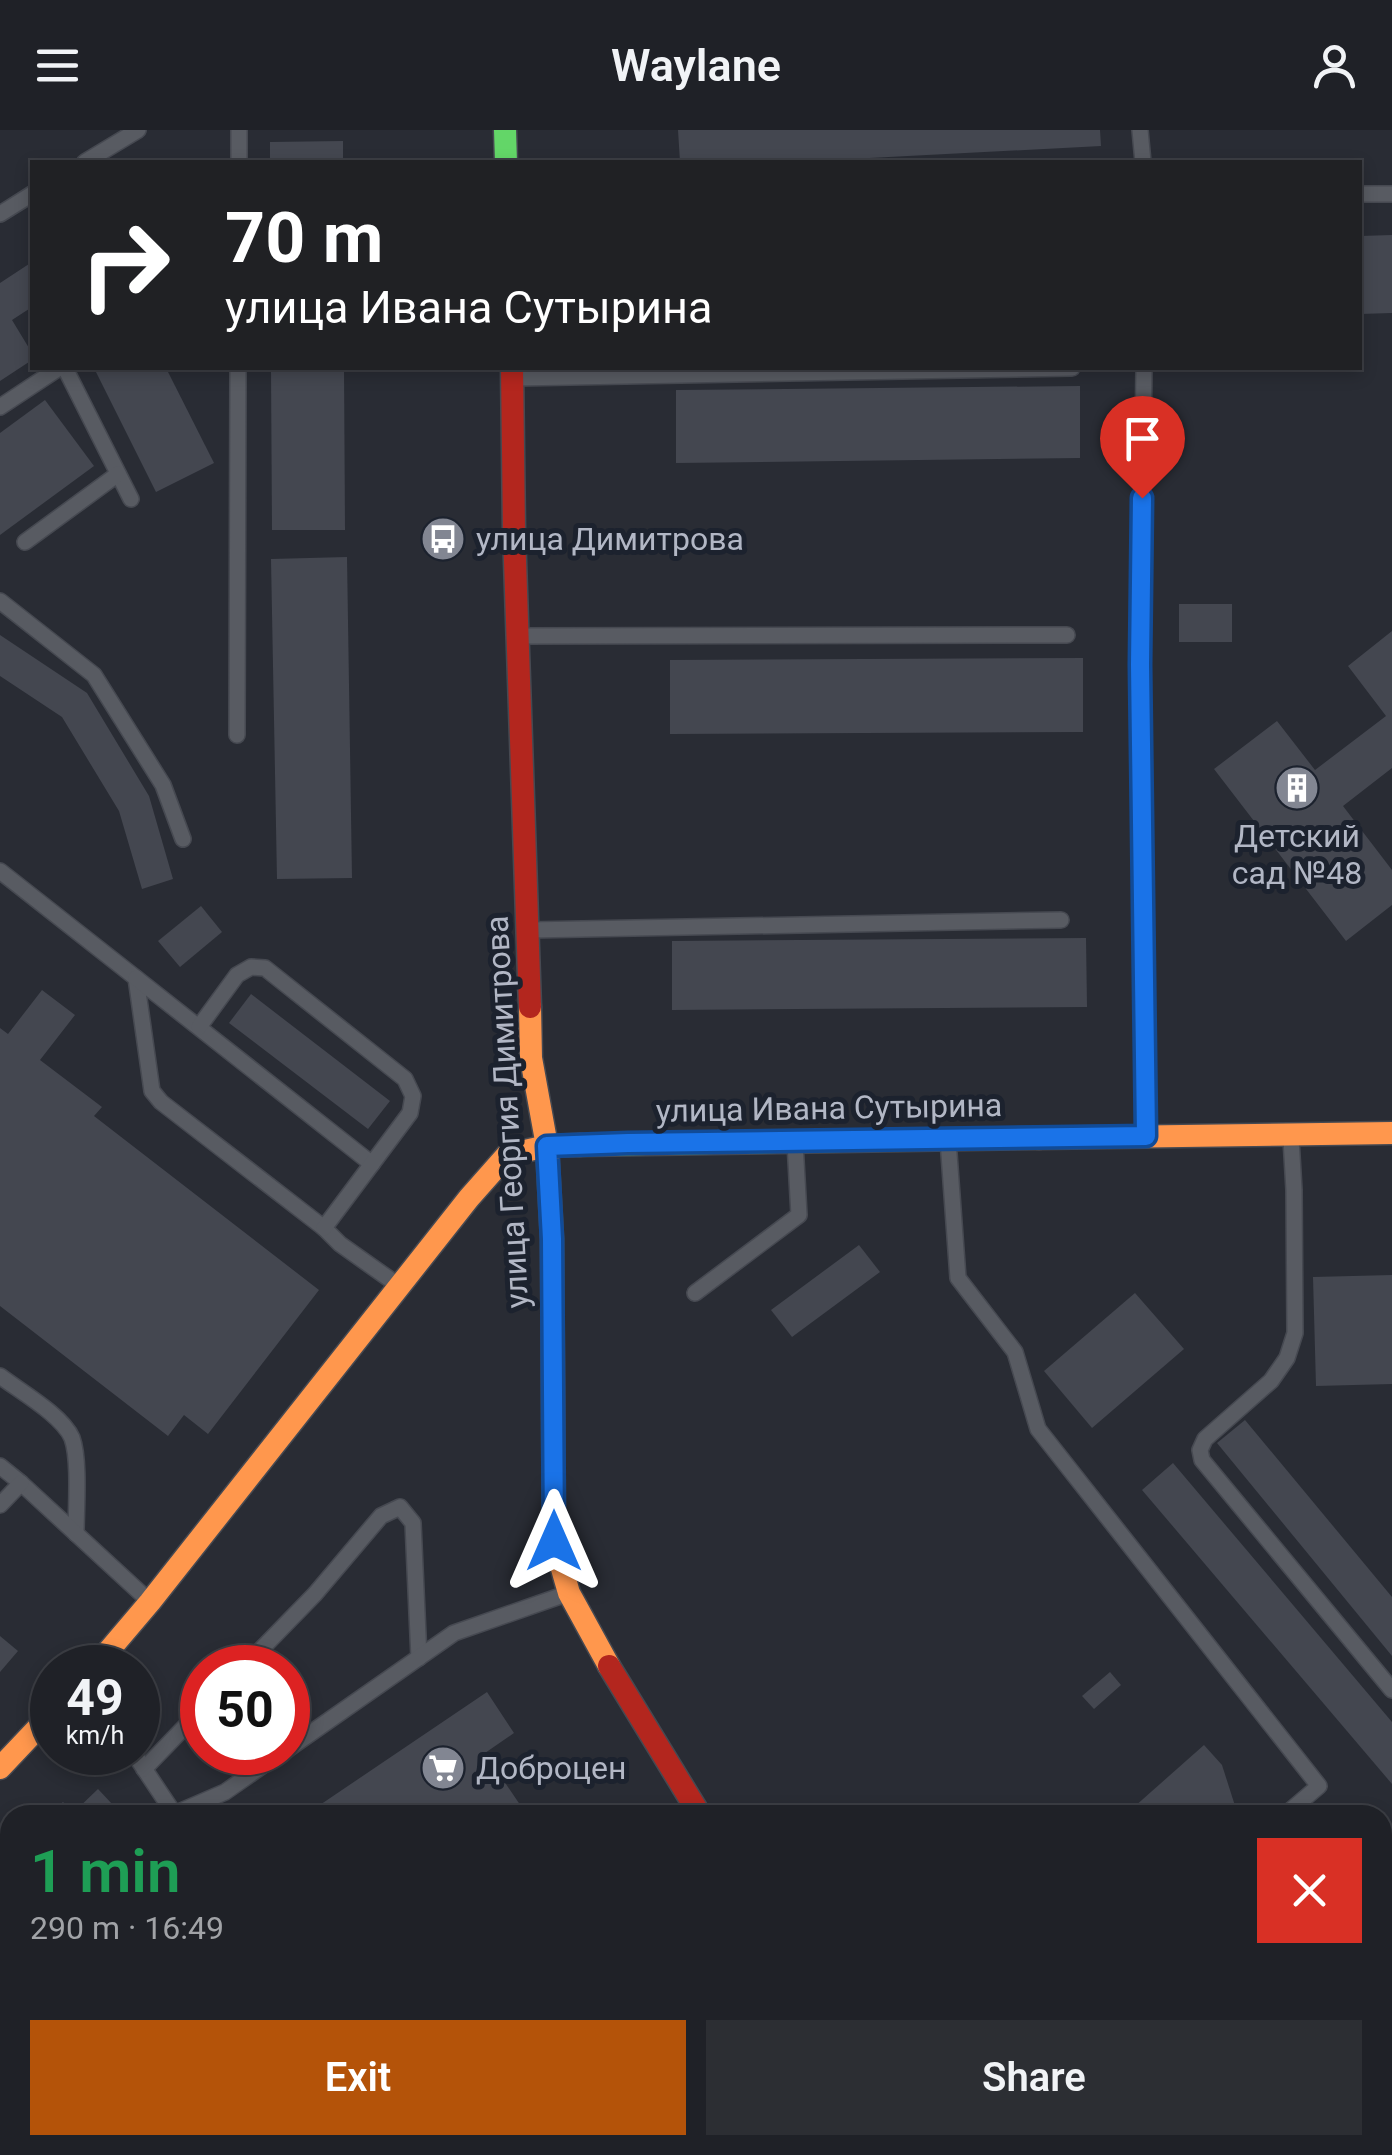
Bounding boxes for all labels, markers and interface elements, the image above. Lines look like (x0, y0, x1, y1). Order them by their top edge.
icon: menu (30, 38, 85, 93)
icon: person (1307, 38, 1362, 93)
text: Waylane (611, 39, 781, 92)
text: 70 m (225, 197, 383, 279)
icon: right (60, 200, 190, 330)
text: улица Ивана Сутырина (225, 281, 712, 334)
pin (1100, 396, 1185, 499)
icon: arrive (1115, 411, 1170, 466)
bus stop icon: улица Димитрова (420, 516, 466, 562)
place label: улица Димитрова (476, 520, 744, 558)
building icon: Детский сад №48 (1274, 765, 1320, 811)
place label: Детский сад №48 (1232, 817, 1362, 892)
street label: улица Георгия Димитрова (478, 915, 536, 1309)
street label: улица Ивана Сутырина (655, 1086, 1003, 1130)
position arrow (502, 1489, 606, 1593)
speed limit sign: 50 (180, 1645, 310, 1775)
text: 49 (66, 1669, 124, 1727)
text: km/h (66, 1721, 124, 1750)
supermarket icon: Доброцен (420, 1745, 466, 1791)
place label: Доброцен (476, 1749, 626, 1787)
text: 1 min (30, 1836, 180, 1907)
button: close (1257, 1838, 1362, 1943)
text: 290 m · 16:49 (30, 1909, 224, 1947)
button: Exit (30, 2020, 686, 2135)
button: Share (706, 2020, 1362, 2135)

